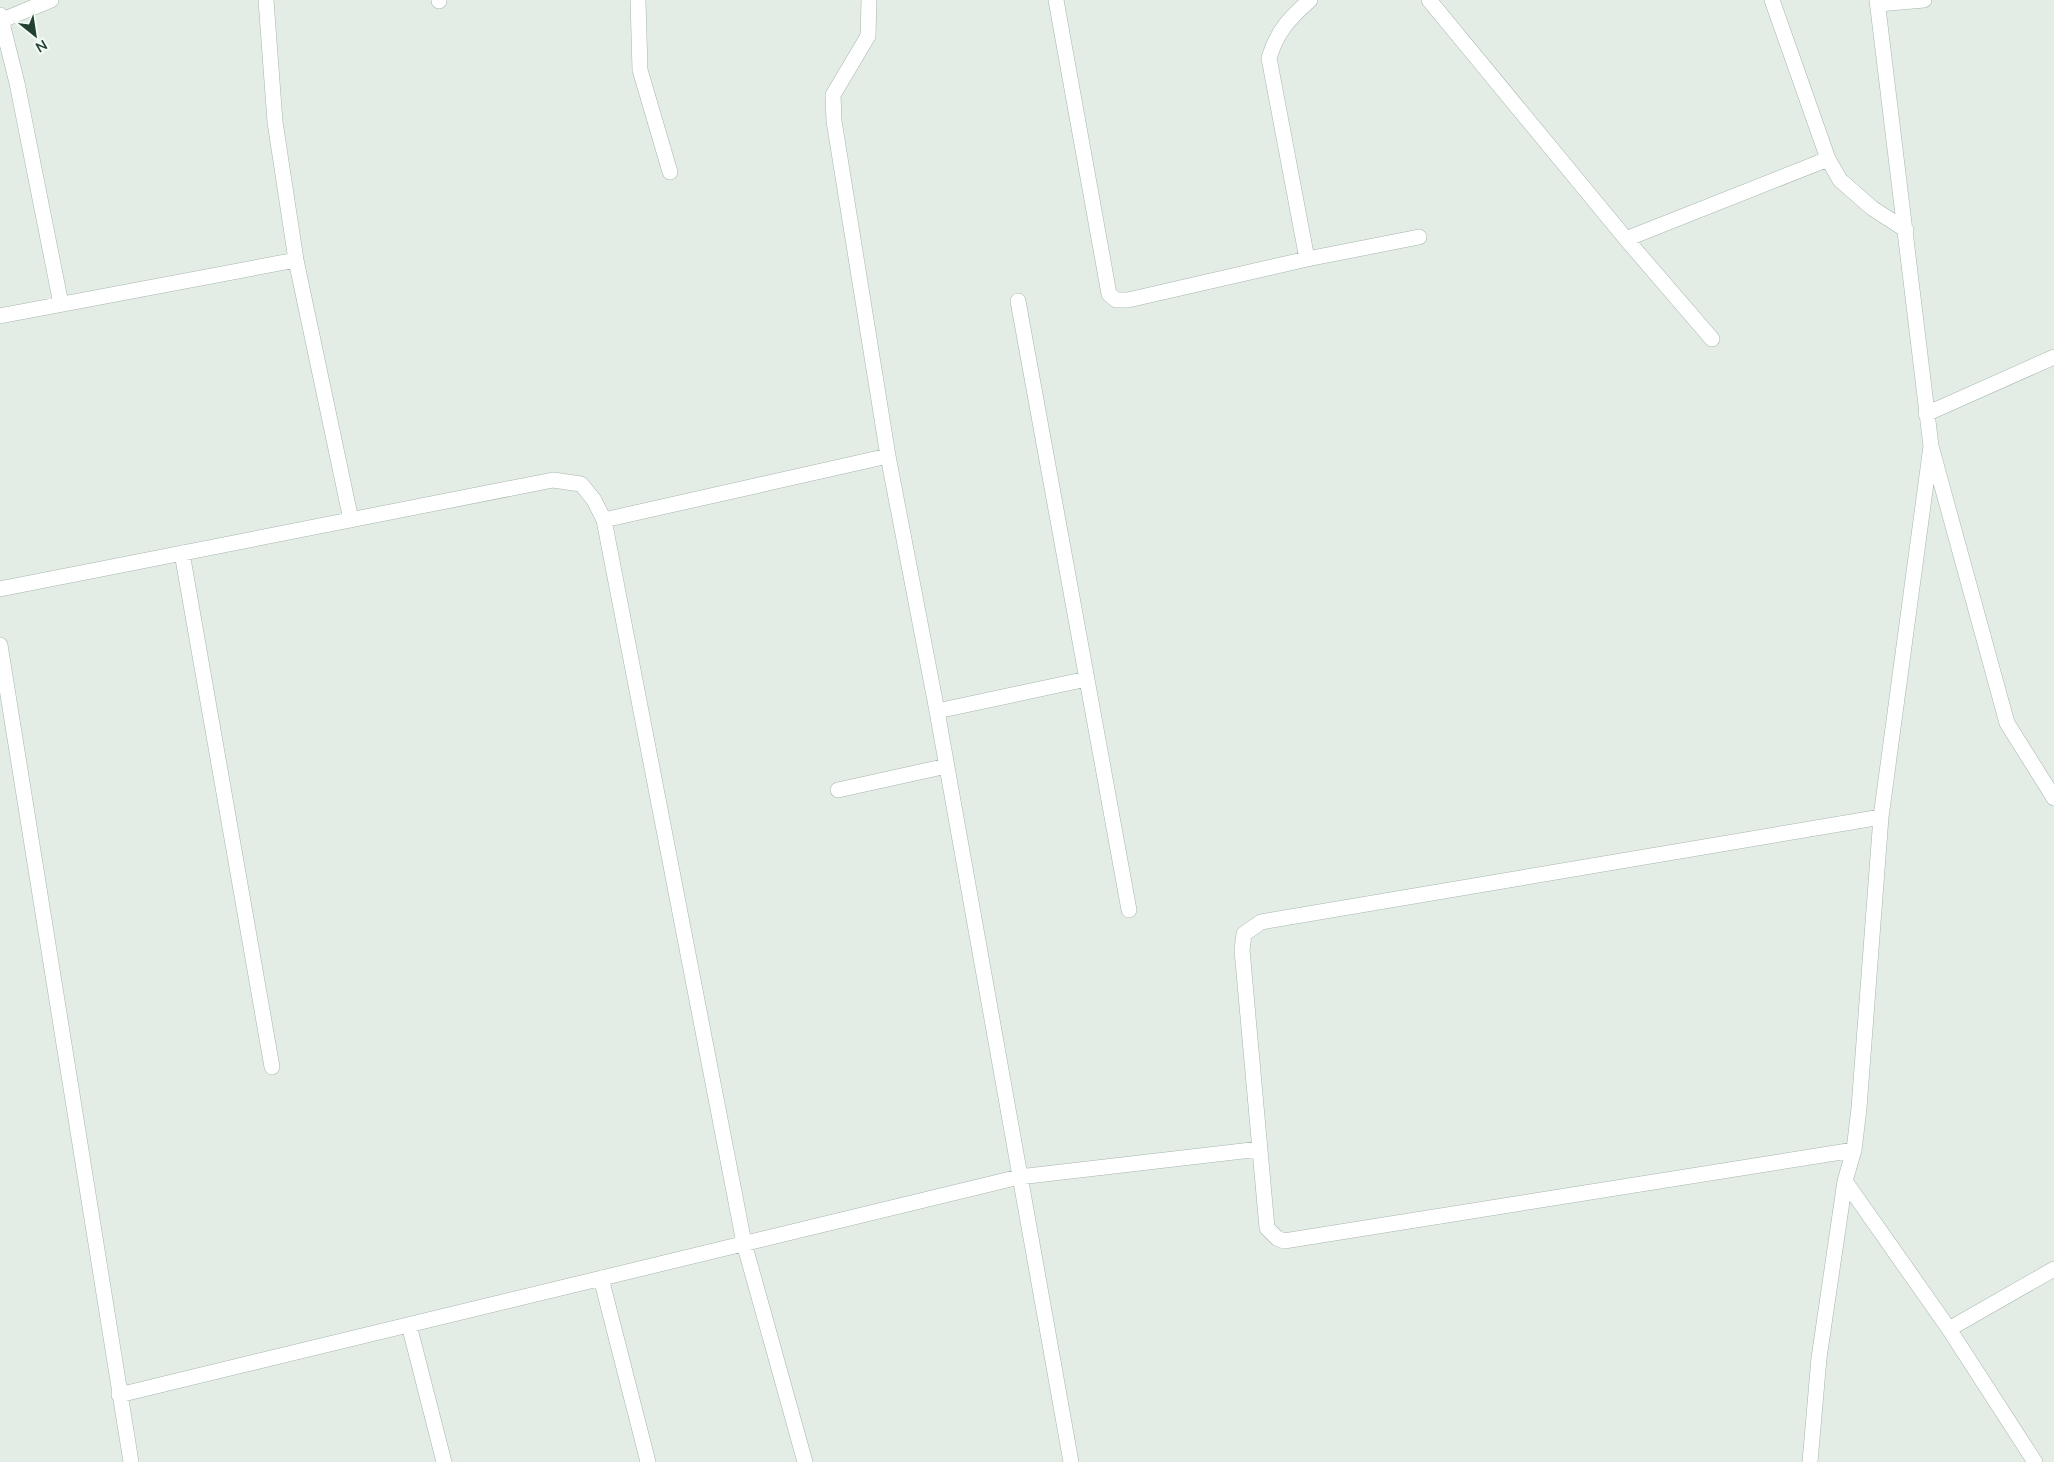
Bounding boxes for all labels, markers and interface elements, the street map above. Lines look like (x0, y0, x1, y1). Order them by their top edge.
north arrow (10, 10, 60, 60)
text: N (32, 36, 51, 57)

